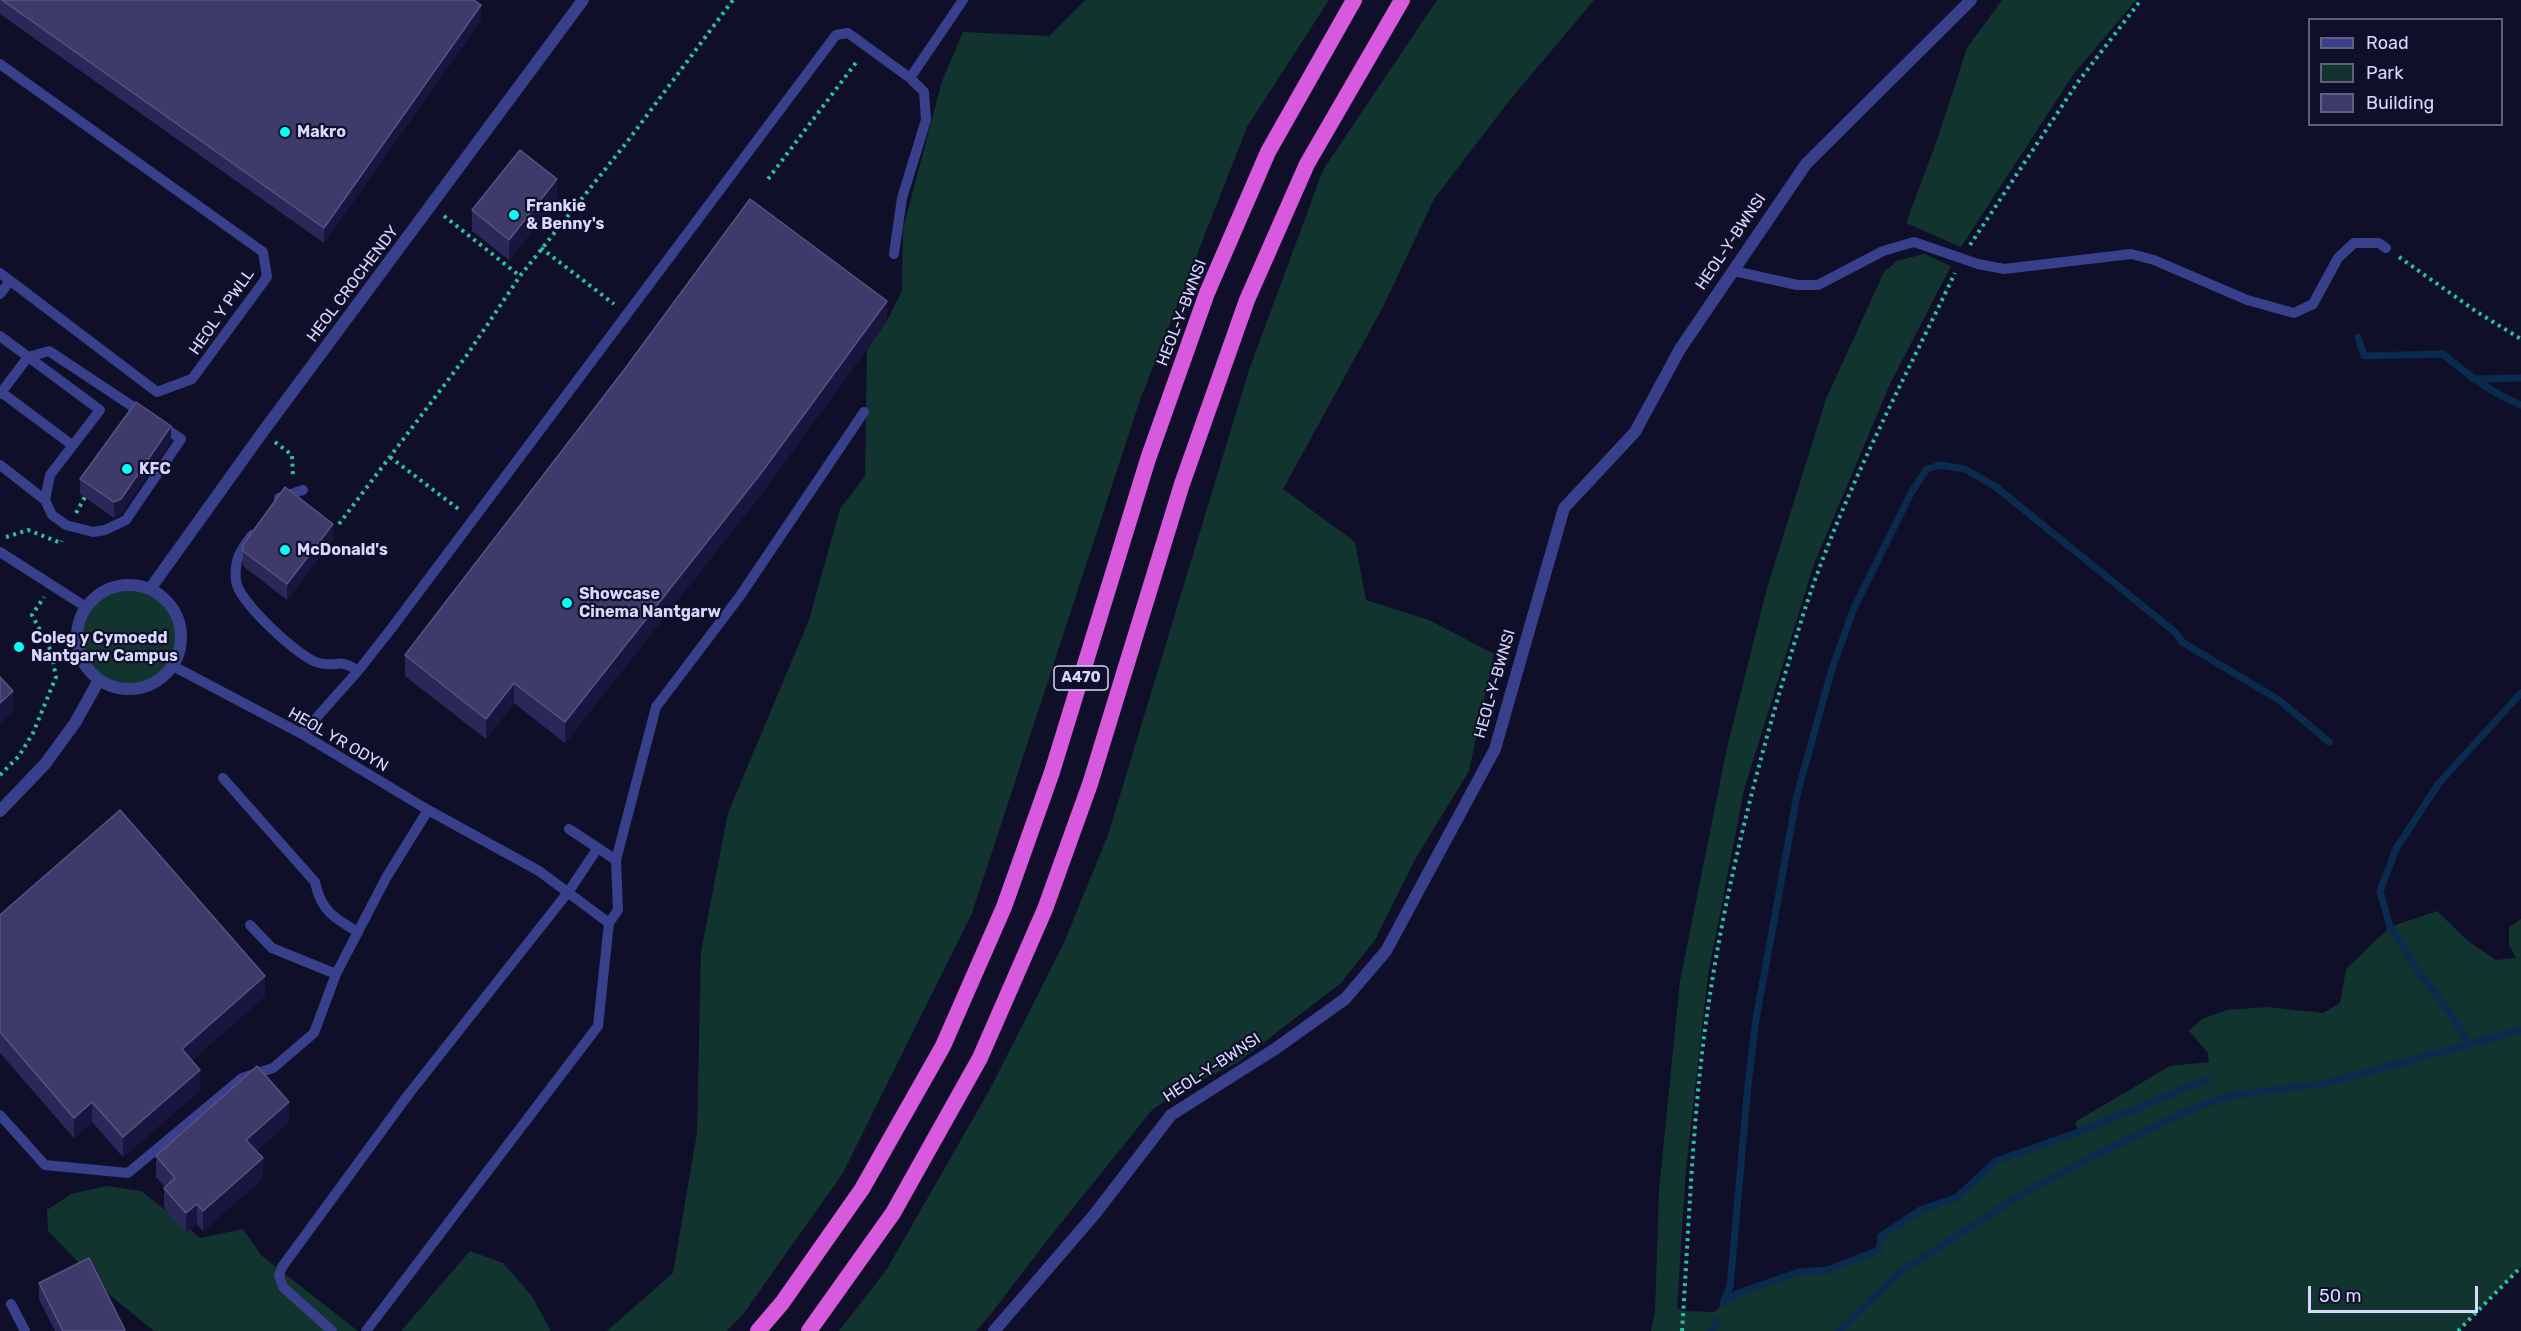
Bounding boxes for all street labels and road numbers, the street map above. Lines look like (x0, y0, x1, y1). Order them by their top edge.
street label: HEOL-Y-BWNSI (1692, 190, 1770, 294)
street label: HEOL CROCHENDY (303, 222, 403, 346)
street label: HEOL-Y-BWNSI (1153, 257, 1211, 369)
street label: HEOL Y PWLL (185, 266, 259, 358)
street label: HEOL-Y-BWNSI (1470, 627, 1520, 741)
road number: A470 (1054, 666, 1108, 690)
street label: HEOL YR ODYN (285, 704, 391, 776)
street label: HEOL-Y-BWNSI (1160, 1029, 1264, 1107)

